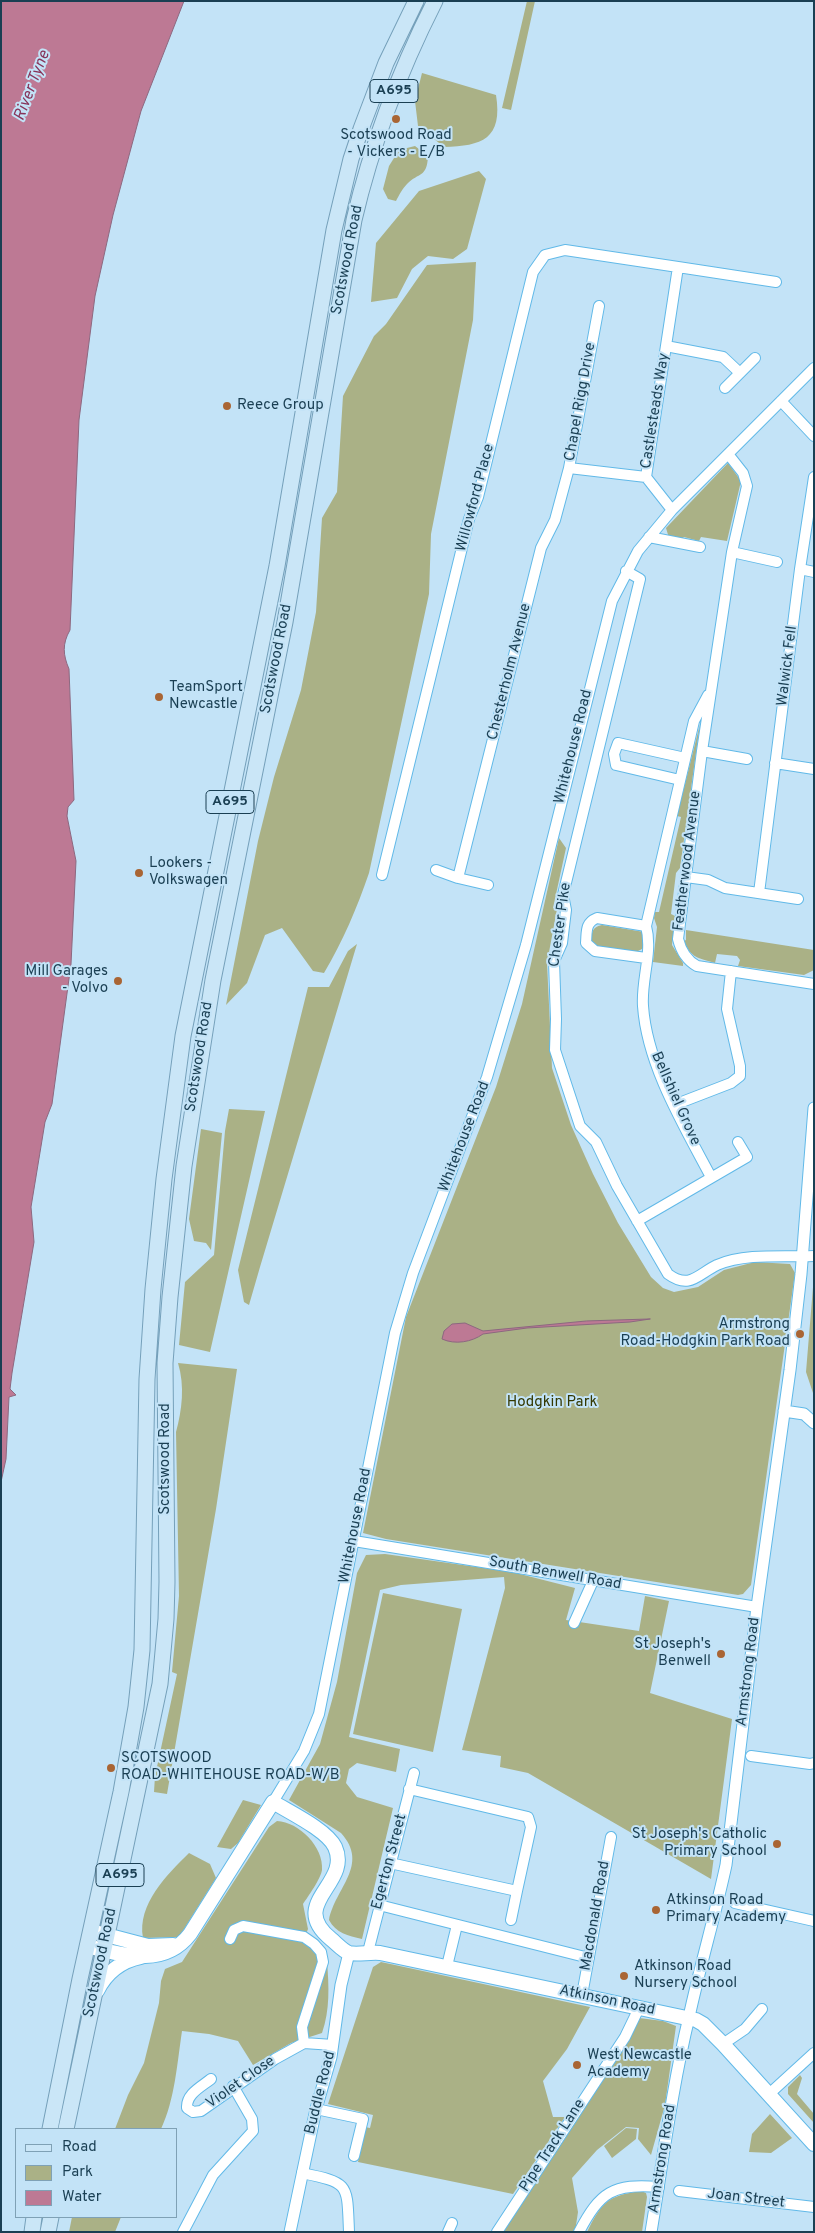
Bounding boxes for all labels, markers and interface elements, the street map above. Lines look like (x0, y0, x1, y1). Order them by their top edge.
water label: River Tyne (11, 48, 55, 124)
road number: A695 (370, 80, 418, 102)
marker: Scotswood Road - Vickers - E/B (390, 113, 402, 125)
place label: Scotswood Road - Vickers - E/B (340, 127, 452, 162)
street label: Scotswood Road (329, 204, 367, 316)
street label: Chapel Rigg Drive (562, 341, 600, 463)
street label: Castlesteads Way (638, 352, 674, 470)
place label: Reece Group (237, 397, 324, 415)
marker: Reece Group (221, 400, 233, 412)
street label: Willowford Place (453, 442, 499, 554)
street label: Chesterholm Avenue (484, 602, 536, 742)
street label: Scotswood Road (258, 603, 296, 715)
street label: Walwick Fell (774, 625, 802, 707)
place label: TeamSport Newcastle (169, 679, 243, 714)
street label: Whitehouse Road (551, 688, 597, 806)
marker: TeamSport Newcastle (153, 691, 165, 703)
road number: A695 (206, 790, 254, 814)
street label: Featherwood Avenue (670, 790, 706, 932)
place label: Lookers - Volkswagen (149, 855, 228, 890)
marker: Lookers - Volkswagen (133, 867, 145, 879)
street label: Chester Pike (546, 882, 576, 968)
place label: Mill Garages - Volvo (25, 963, 108, 998)
marker: Mill Garages - Volvo (112, 975, 124, 987)
street label: Scotswood Road (182, 1001, 218, 1113)
street label: Bellshiel Grove (646, 1049, 704, 1149)
street label: Whitehouse Road (436, 1079, 494, 1195)
place label: Armstrong Road-Hodgkin Park Road (620, 1316, 790, 1351)
marker: Armstrong Road-Hodgkin Park Road (794, 1328, 806, 1340)
park label: Hodgkin Park (507, 1394, 597, 1412)
street label: Scotswood Road (157, 1403, 175, 1515)
street label: Whitehouse Road (336, 1467, 376, 1585)
street label: South Benwell Road (487, 1553, 623, 1595)
street label: Armstrong Road (733, 1616, 765, 1728)
place label: St Joseph's Benwell (634, 1636, 711, 1671)
marker: St Joseph's Benwell (715, 1648, 727, 1660)
place label: SCOTSWOOD ROAD-WHITEHOUSE ROAD-W/B (121, 1750, 340, 1785)
marker: SCOTSWOOD ROAD-WHITEHOUSE ROAD-W/B (105, 1762, 117, 1774)
street label: Egerton Street (369, 1812, 411, 1912)
place label: St Joseph's Catholic Primary School (632, 1826, 767, 1861)
marker: St Joseph's Catholic Primary School (771, 1838, 783, 1850)
street label: Macdonald Road (577, 1860, 615, 1972)
road number: A695 (96, 1864, 144, 1886)
place label: Atkinson Road Primary Academy (666, 1892, 786, 1927)
marker: Atkinson Road Primary Academy (650, 1904, 662, 1916)
street label: Scotswood Road (81, 1907, 121, 2019)
place label: Atkinson Road Nursery School (634, 1958, 737, 1993)
marker: Atkinson Road Nursery School (618, 1970, 630, 1982)
street label: Atkinson Road (557, 1982, 657, 2020)
place label: West Newcastle Academy (587, 2047, 692, 2082)
street label: Buddle Road (302, 2049, 340, 2137)
street label: Violet Close (203, 2053, 279, 2113)
marker: West Newcastle Academy (571, 2059, 583, 2071)
street label: Pipe Track Lane (516, 2096, 590, 2196)
street label: Armstrong Road (646, 2103, 680, 2215)
legend (15, 2128, 178, 2218)
text: Road (62, 2138, 97, 2157)
text: Park (62, 2163, 93, 2182)
street label: Joan Street (706, 2185, 786, 2213)
text: Water (62, 2188, 101, 2207)

